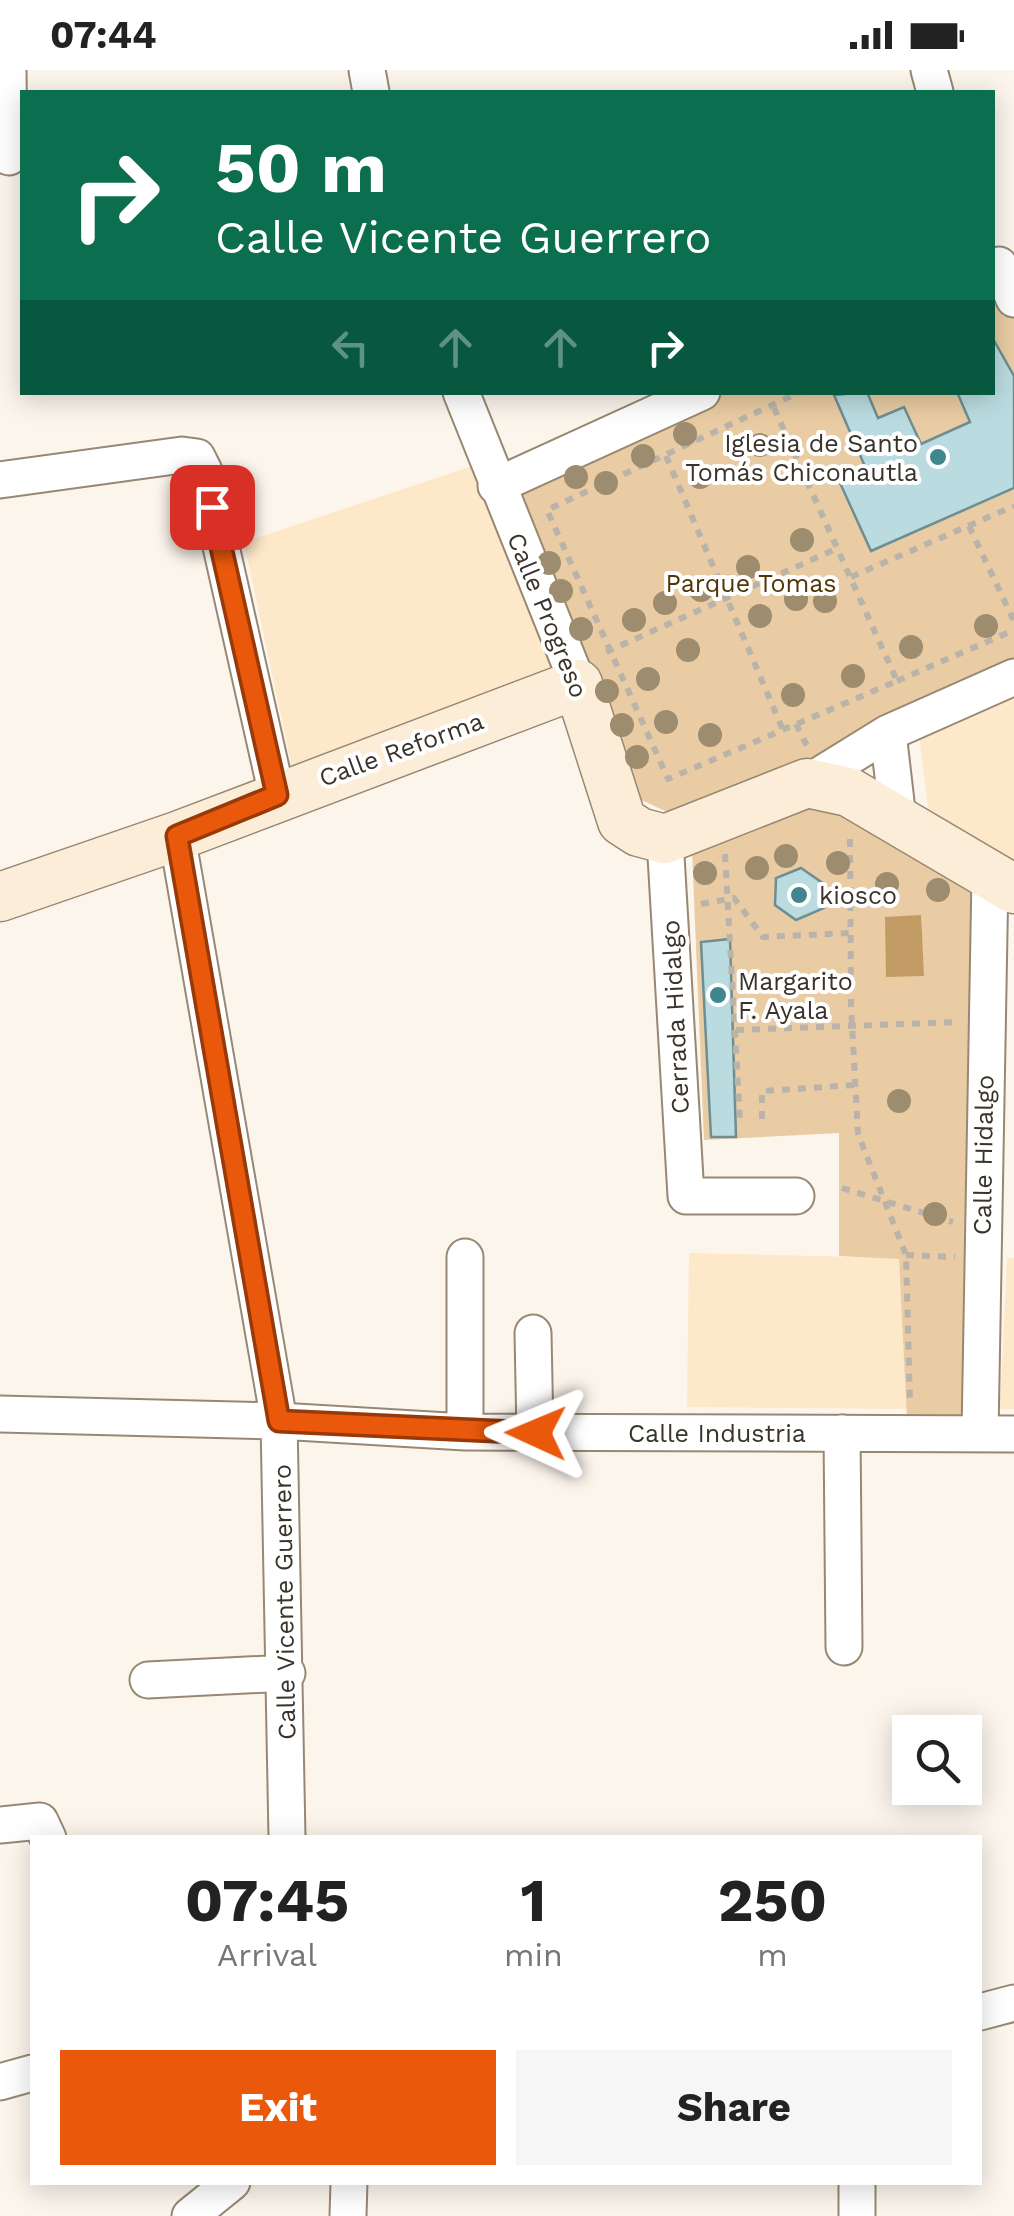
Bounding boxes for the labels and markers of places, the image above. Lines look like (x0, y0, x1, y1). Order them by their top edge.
place label: Iglesia de Santo Tomás Chiconautla (685, 429, 918, 487)
marker: Iglesia de Santo Tomás Chiconautla (927, 446, 949, 468)
pin (170, 465, 255, 550)
place label: kiosco (819, 881, 897, 910)
marker: kiosco (788, 884, 810, 906)
place label: Margarito F. Ayala (738, 967, 853, 1025)
marker: Margarito F. Ayala (707, 984, 729, 1006)

